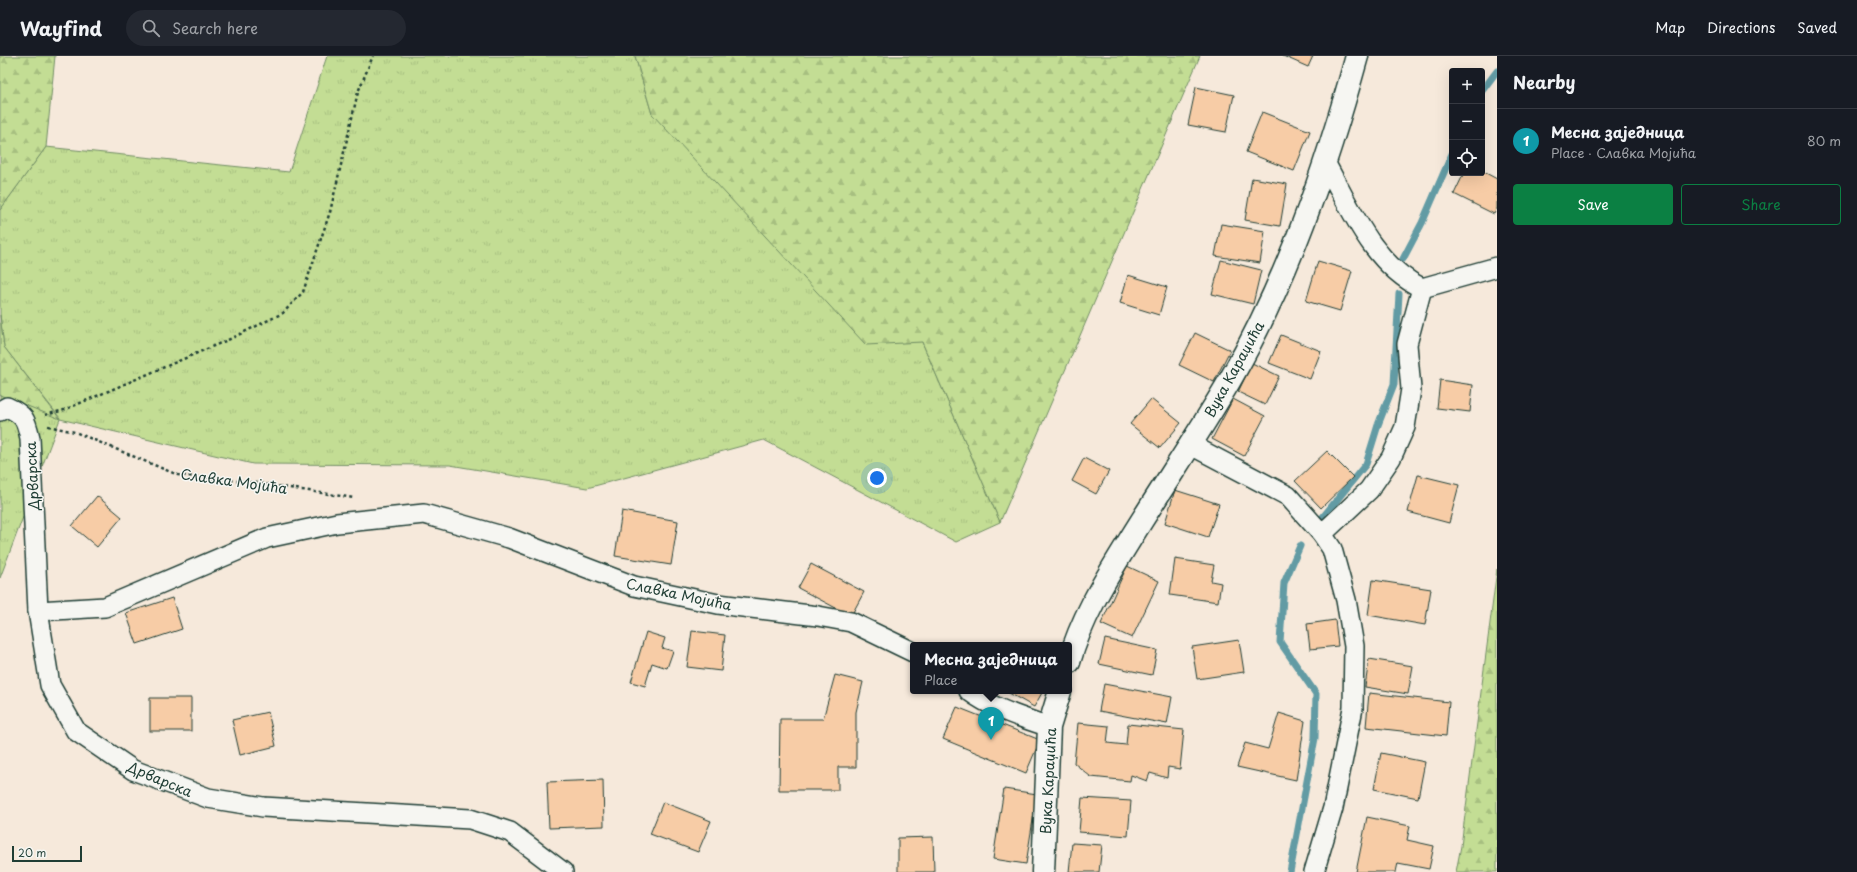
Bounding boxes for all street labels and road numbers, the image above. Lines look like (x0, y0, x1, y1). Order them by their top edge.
street label: Вука Караџића (1199, 317, 1269, 421)
street label: Дрварска (20, 441, 44, 512)
street label: Славка Мојића (179, 463, 289, 499)
street label: Славка Мојића (624, 573, 734, 615)
street label: Вука Караџића (1035, 727, 1061, 835)
street label: Дрварска (123, 755, 196, 802)

